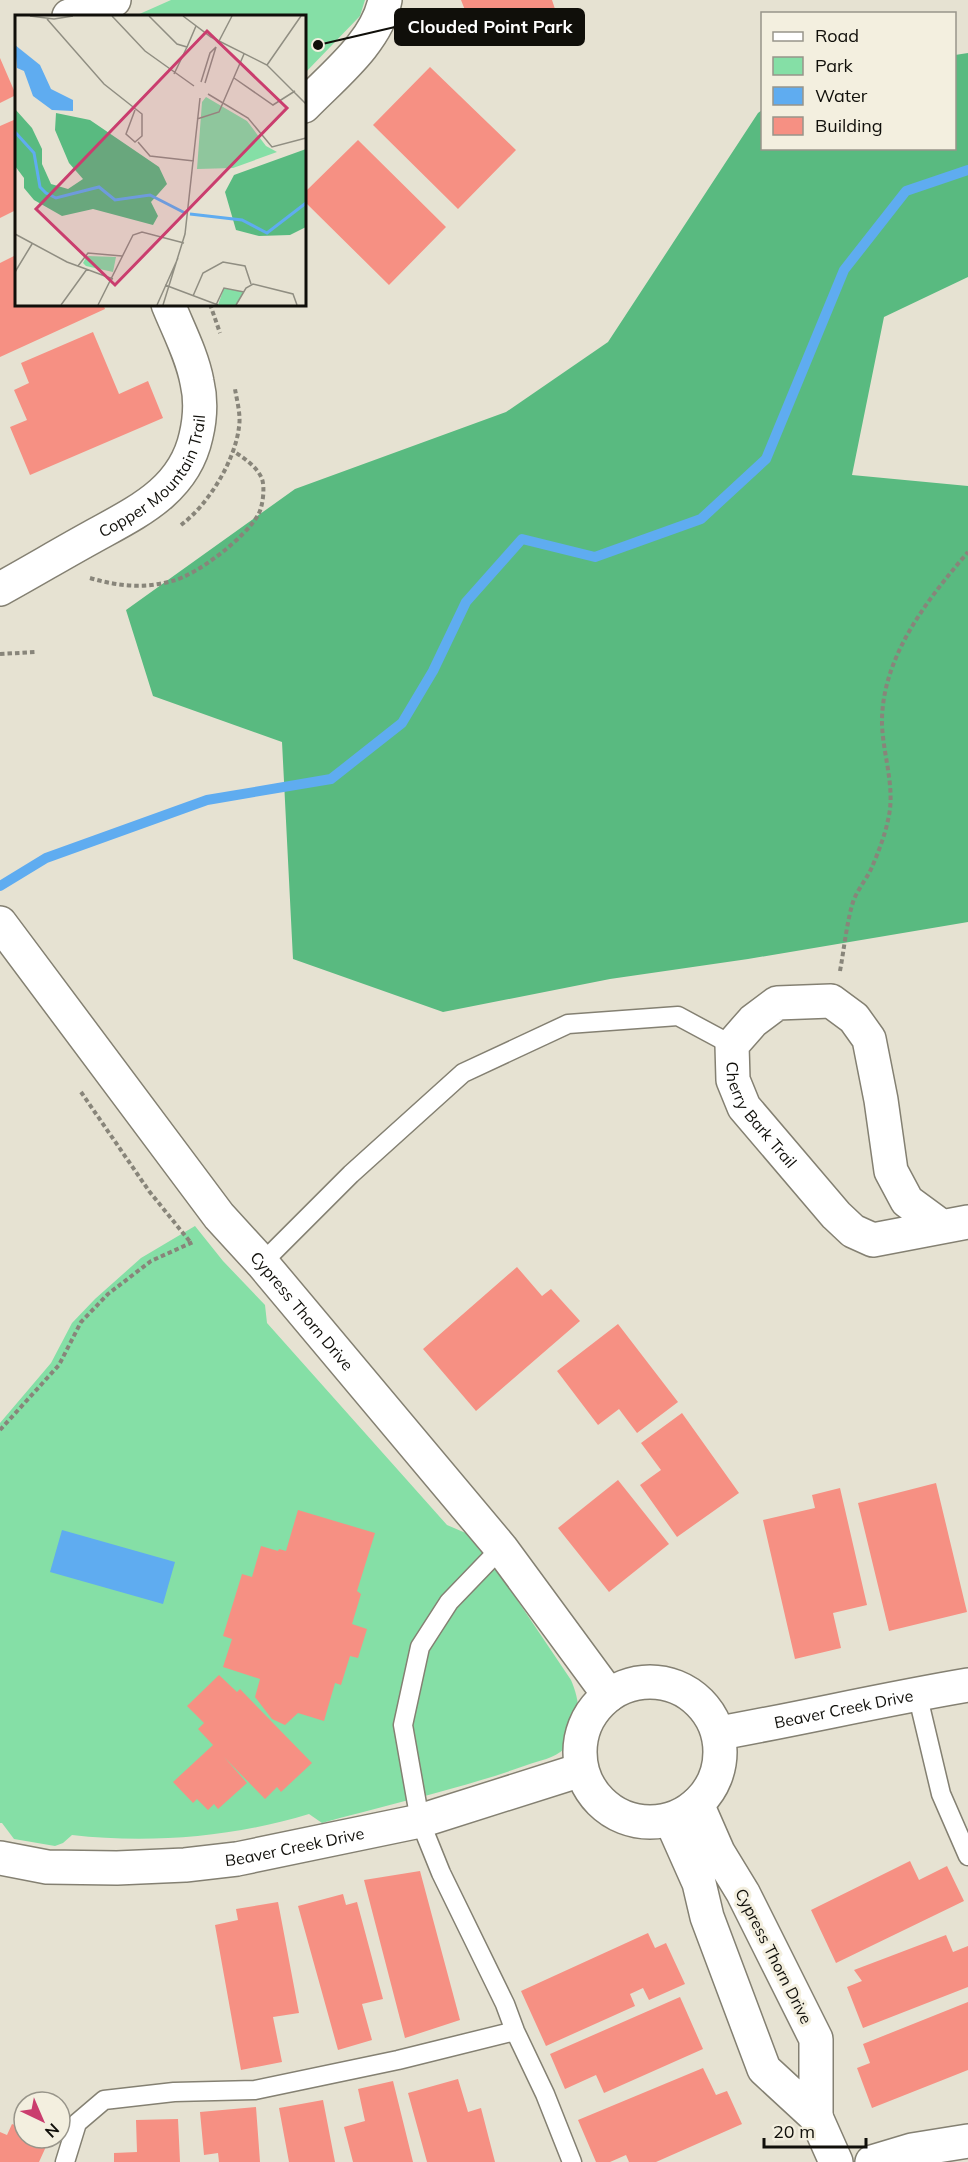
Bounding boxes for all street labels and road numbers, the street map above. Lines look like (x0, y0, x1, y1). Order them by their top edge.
street label: Copper Mountain Trail (95, 414, 209, 541)
street label: Cherry Bark Trail (722, 1061, 801, 1172)
street label: Cypress Thorn Drive (246, 1247, 358, 1375)
street label: Beaver Creek Drive (772, 1685, 915, 1732)
street label: Beaver Creek Drive (224, 1823, 366, 1870)
street label: Cypress Thorn Drive (731, 1885, 817, 2027)

